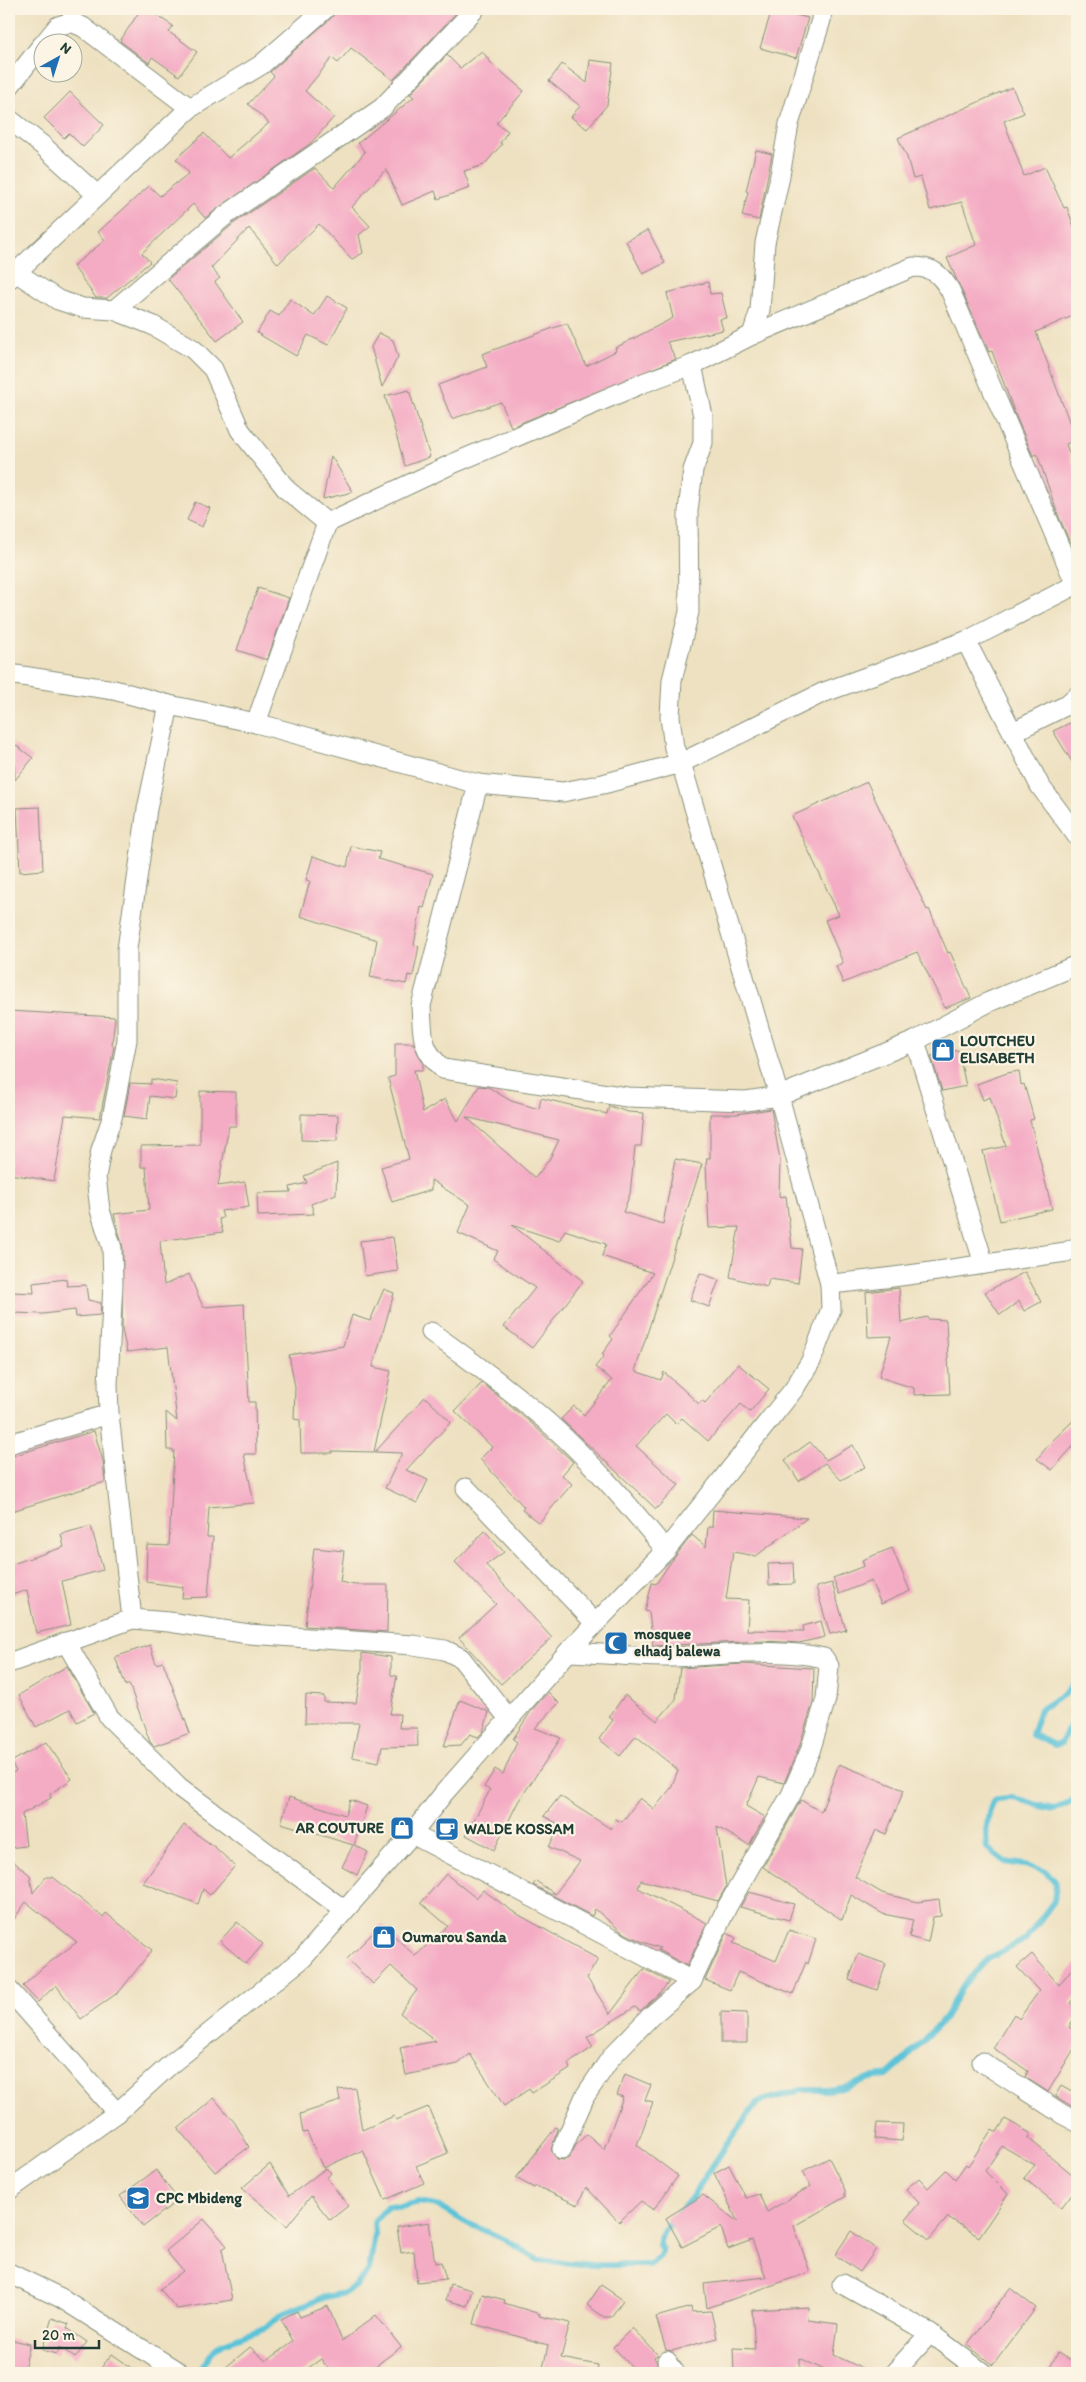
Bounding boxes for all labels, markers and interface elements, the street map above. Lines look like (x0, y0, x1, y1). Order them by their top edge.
north arrow (32, 32, 82, 82)
text: N (57, 39, 75, 58)
place label: LOUTCHEU ELISABETH (960, 1032, 1035, 1067)
shop icon: LOUTCHEU ELISABETH (930, 1037, 956, 1063)
place label: mosquee elhadj balewa (633, 1625, 721, 1661)
mosque icon: mosquee elhadj balewa (603, 1630, 629, 1656)
shop icon: AR COUTURE (389, 1815, 415, 1841)
cafe icon: WALDE KOSSAM (434, 1816, 460, 1842)
place label: AR COUTURE (295, 1819, 385, 1837)
place label: WALDE KOSSAM (464, 1820, 574, 1838)
shop icon: Oumarou Sanda (371, 1924, 397, 1950)
place label: Oumarou Sanda (402, 1928, 507, 1946)
school or university icon: CPC Mbideng (125, 2185, 151, 2211)
place label: CPC Mbideng (156, 2189, 242, 2208)
scale bar (35, 2317, 99, 2349)
text: 20 m (42, 2326, 76, 2344)

